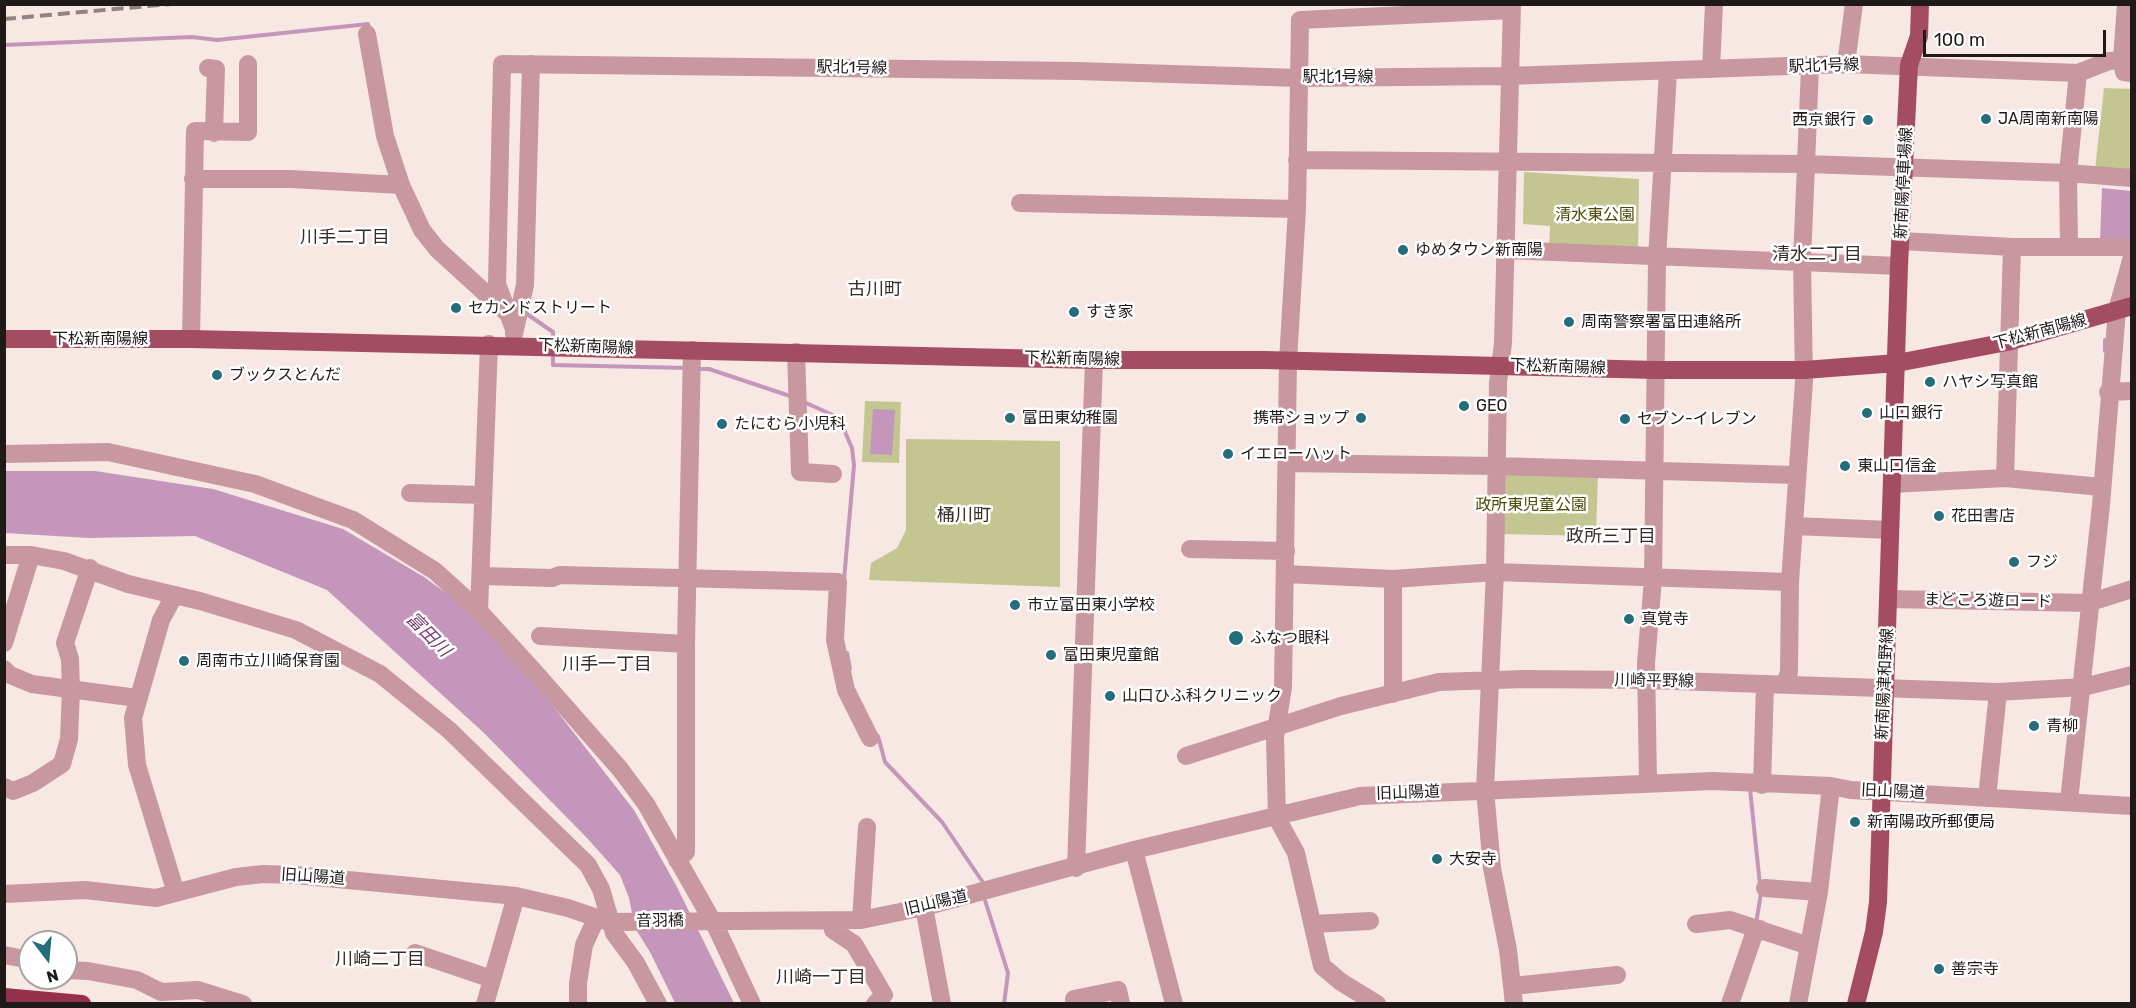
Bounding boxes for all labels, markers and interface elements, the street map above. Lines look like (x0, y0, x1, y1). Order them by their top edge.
scale bar (1926, 18, 2109, 56)
text: 100 m (1934, 29, 1985, 51)
street label: 駅北1号線 (1788, 55, 1860, 77)
street label: 駅北1号線 (816, 58, 888, 78)
street label: 駅北1号線 (1303, 67, 1373, 87)
place label: JA周南新南陽 (1998, 109, 2099, 129)
place label: 西京銀行 (1792, 110, 1856, 130)
marker: JA周南新南陽 (1979, 112, 1993, 126)
marker: 西京銀行 (1861, 113, 1875, 127)
street label: 新南陽停車場線 (1891, 127, 1917, 239)
park label: 清水東公園 (1555, 205, 1635, 225)
district label: 川手二丁目 (300, 227, 390, 249)
place label: ゆめタウン新南陽 (1415, 240, 1543, 260)
marker: ゆめタウン新南陽 (1396, 243, 1410, 257)
district label: 清水二丁目 (1772, 244, 1862, 266)
district label: 古川町 (848, 279, 902, 301)
place label: セカンドストリート (468, 298, 612, 318)
marker: セカンドストリート (449, 301, 463, 315)
place label: すき家 (1086, 302, 1134, 322)
marker: すき家 (1067, 305, 1081, 319)
street label: 下松新南陽線 (1991, 310, 2089, 354)
place label: 周南警察署富田連絡所 (1581, 312, 1741, 332)
marker: 周南警察署富田連絡所 (1562, 315, 1576, 329)
street label: 下松新南陽線 (52, 329, 148, 349)
street label: 下松新南陽線 (538, 336, 634, 358)
street label: 下松新南陽線 (1024, 349, 1120, 369)
street label: 下松新南陽線 (1510, 356, 1606, 378)
place label: ブックスとんだ (229, 365, 341, 385)
marker: ブックスとんだ (210, 368, 224, 382)
place label: ハヤシ写真館 (1942, 372, 2038, 392)
marker: ハヤシ写真館 (1923, 375, 1937, 389)
place label: GEO (1476, 396, 1507, 416)
marker: GEO (1457, 399, 1471, 413)
place label: 山口銀行 (1879, 403, 1943, 423)
marker: 山口銀行 (1860, 406, 1874, 420)
place label: 富田東幼稚園 (1022, 408, 1118, 428)
place label: 携帯ショップ (1253, 408, 1349, 428)
place label: セブン-イレブン (1637, 409, 1757, 429)
marker: 富田東幼稚園 (1003, 411, 1017, 425)
marker: 携帯ショップ (1354, 411, 1368, 425)
marker: セブン-イレブン (1618, 412, 1632, 426)
place label: たにむら小児科 (734, 414, 846, 434)
marker: たにむら小児科 (715, 417, 729, 431)
place label: イエローハット (1240, 444, 1352, 464)
marker: イエローハット (1221, 447, 1235, 461)
place label: 東山口信金 (1857, 456, 1937, 476)
marker: 東山口信金 (1838, 459, 1852, 473)
park label: 政所東児童公園 (1475, 495, 1587, 515)
district label: 桶川町 (937, 505, 991, 527)
place label: 花田書店 (1951, 506, 2015, 526)
marker: 花田書店 (1932, 509, 1946, 523)
district label: 政所三丁目 (1566, 526, 1656, 548)
place label: フジ (2026, 552, 2058, 572)
marker: フジ (2007, 555, 2021, 569)
street label: まどころ遊ロード (1924, 590, 2052, 612)
place label: 市立富田東小学校 (1027, 595, 1155, 615)
marker: 市立富田東小学校 (1008, 598, 1022, 612)
water label: 富田川 (401, 608, 455, 662)
place label: 真覚寺 (1641, 609, 1689, 629)
marker: 真覚寺 (1622, 612, 1636, 626)
place label: ふなつ眼科 (1250, 628, 1330, 648)
street label: 新南陽津和野線 (1872, 628, 1898, 740)
marker: ふなつ眼科 (1227, 629, 1245, 647)
place label: 富田東児童館 (1063, 645, 1159, 665)
marker: 富田東児童館 (1044, 648, 1058, 662)
place label: 周南市立川崎保育園 (196, 651, 340, 671)
marker: 周南市立川崎保育園 (177, 654, 191, 668)
district label: 川手一丁目 (562, 654, 652, 676)
street label: 川崎平野線 (1614, 671, 1694, 691)
place label: 山口ひふ科クリニック (1122, 686, 1282, 706)
marker: 山口ひふ科クリニック (1103, 689, 1117, 703)
place label: 青柳 (2046, 716, 2078, 736)
marker: 青柳 (2027, 719, 2041, 733)
street label: 旧山陽道 (1861, 781, 1925, 803)
street label: 旧山陽道 (1376, 782, 1440, 804)
place label: 新南陽政所郵便局 (1867, 812, 1995, 832)
marker: 新南陽政所郵便局 (1848, 815, 1862, 829)
place label: 大安寺 (1449, 849, 1497, 869)
marker: 大安寺 (1430, 852, 1444, 866)
street label: 旧山陽道 (280, 865, 346, 889)
street label: 旧山陽道 (903, 886, 969, 920)
street label: 音羽橋 (636, 911, 684, 931)
north arrow (18, 930, 78, 990)
district label: 川崎二丁目 (335, 949, 425, 971)
place label: 善宗寺 (1951, 959, 1999, 979)
marker: 善宗寺 (1932, 962, 1946, 976)
text: N (44, 965, 61, 987)
district label: 川崎一丁目 (776, 967, 866, 989)

